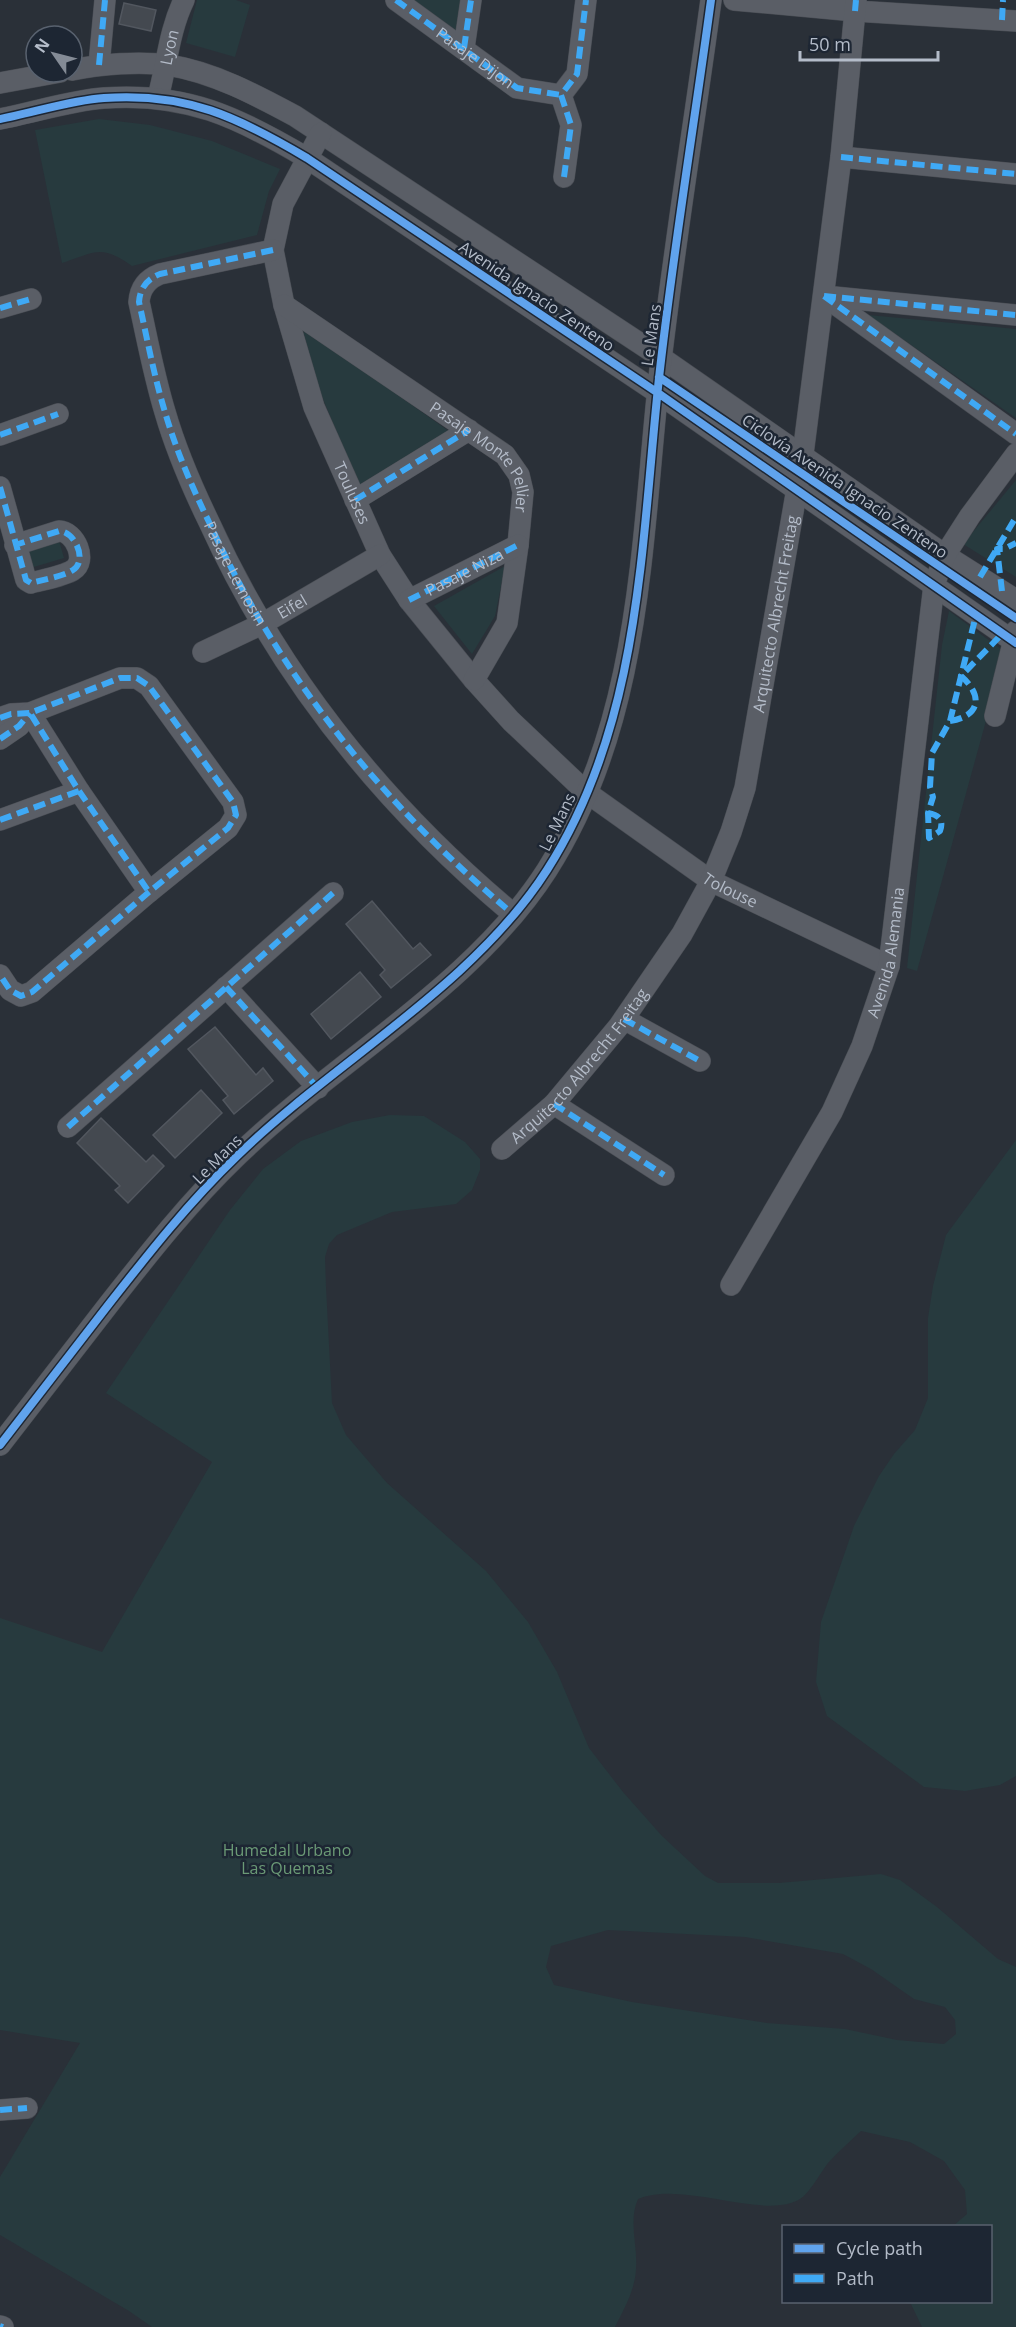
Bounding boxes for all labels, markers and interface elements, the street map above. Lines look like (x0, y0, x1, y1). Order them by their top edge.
street label: Pasaje Dijon (432, 22, 519, 93)
north arrow (24, 24, 84, 84)
scale bar (800, 24, 938, 62)
street label: Lyon (154, 27, 184, 67)
text: 50 m (809, 32, 851, 56)
text: N (29, 34, 54, 57)
street label: Avenida Ignacio Zenteno (455, 236, 619, 356)
street label: Le Mans (636, 303, 666, 367)
street label: Pasaje Monte Pellier (425, 396, 534, 514)
street label: Ciclovía Avenida Ignacio Zenteno (738, 409, 952, 563)
street label: Touluses (329, 458, 376, 528)
street label: Arquitecto Albrecht Freitag (747, 513, 803, 714)
street label: Pasaje Lemosin (199, 517, 272, 630)
street label: Pasaje Niza (422, 543, 507, 601)
street label: Eifel (273, 589, 311, 624)
street label: Le Mans (533, 789, 581, 855)
street label: Tolouse (698, 867, 761, 913)
street label: Avenida Alemania (861, 886, 909, 1021)
street label: Arquitecto Albrecht Freitag (505, 983, 653, 1148)
street label: Le Mans (187, 1129, 247, 1189)
park label: Humedal Urbano Las Quemas (223, 1839, 351, 1879)
legend (782, 2225, 992, 2303)
text: Cycle path (836, 2236, 923, 2260)
text: Path (836, 2266, 874, 2290)

